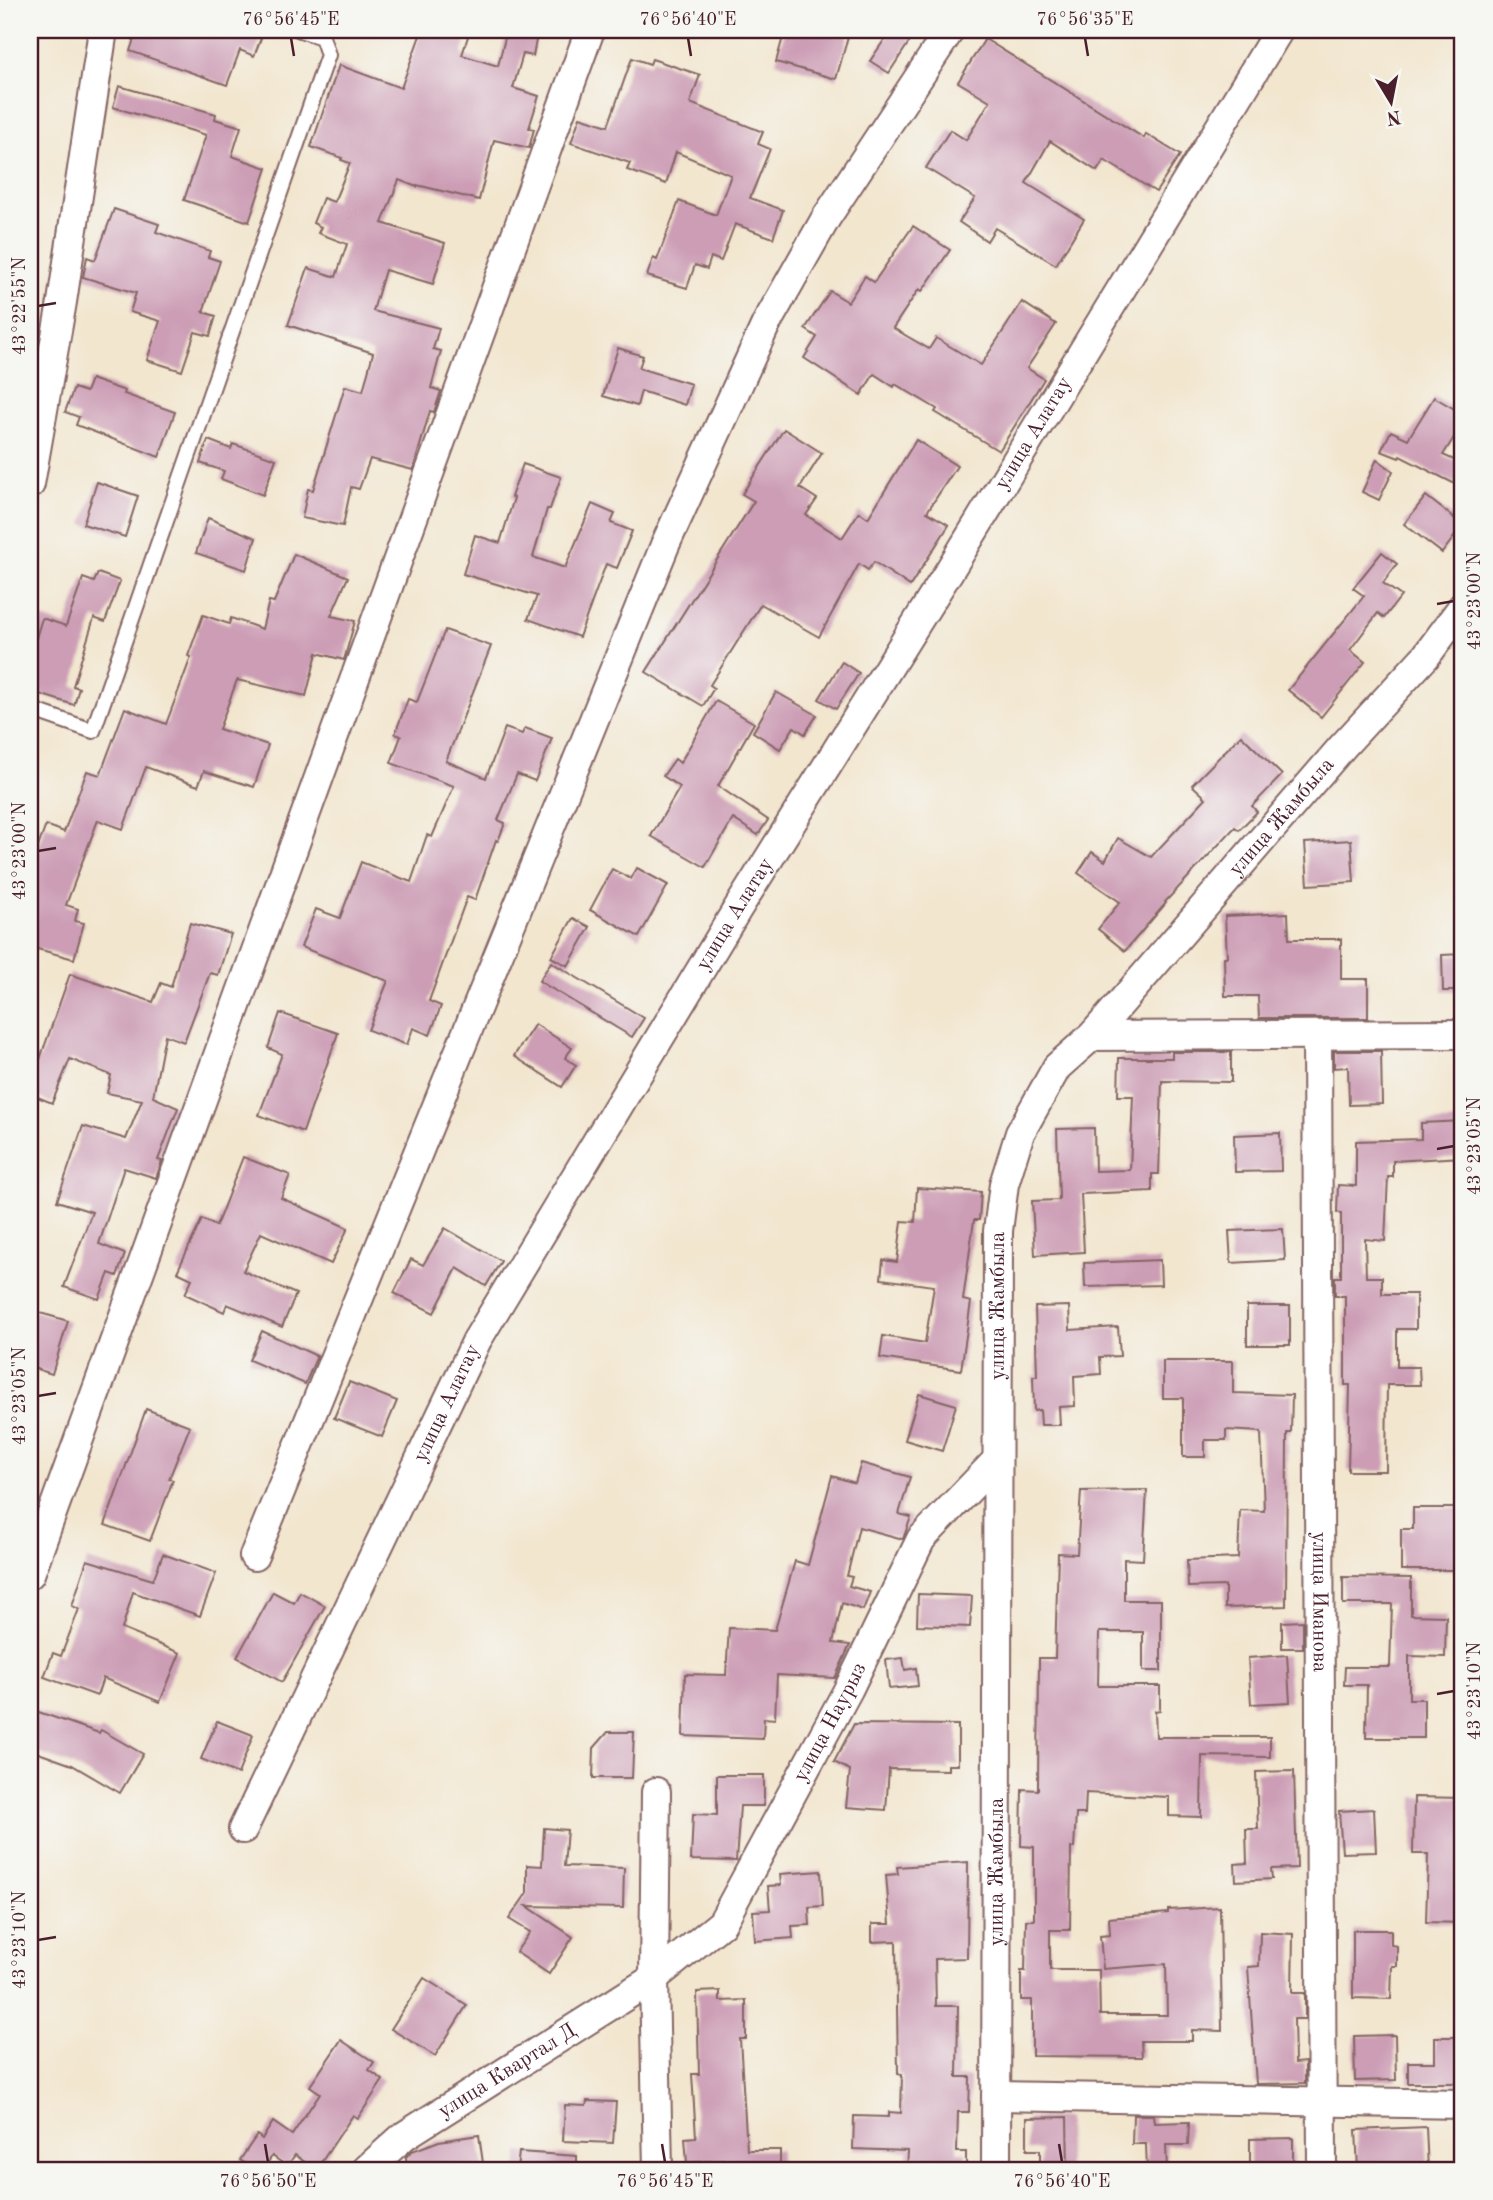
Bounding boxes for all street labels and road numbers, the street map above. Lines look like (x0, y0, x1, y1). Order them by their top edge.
street label: улица Алатау (991, 373, 1076, 493)
street label: улица Жамбыла (1225, 754, 1338, 880)
street label: улица Алатау (692, 854, 777, 974)
street label: улица Жамбыла (987, 1232, 1008, 1380)
street label: улица Алатау (410, 1341, 484, 1466)
street label: улица Иманова (1309, 1532, 1330, 1672)
street label: улица Наурыз (790, 1660, 870, 1785)
street label: улица Жамбыла (986, 1798, 1007, 1946)
street label: улица Квартал Д (434, 2020, 580, 2122)

